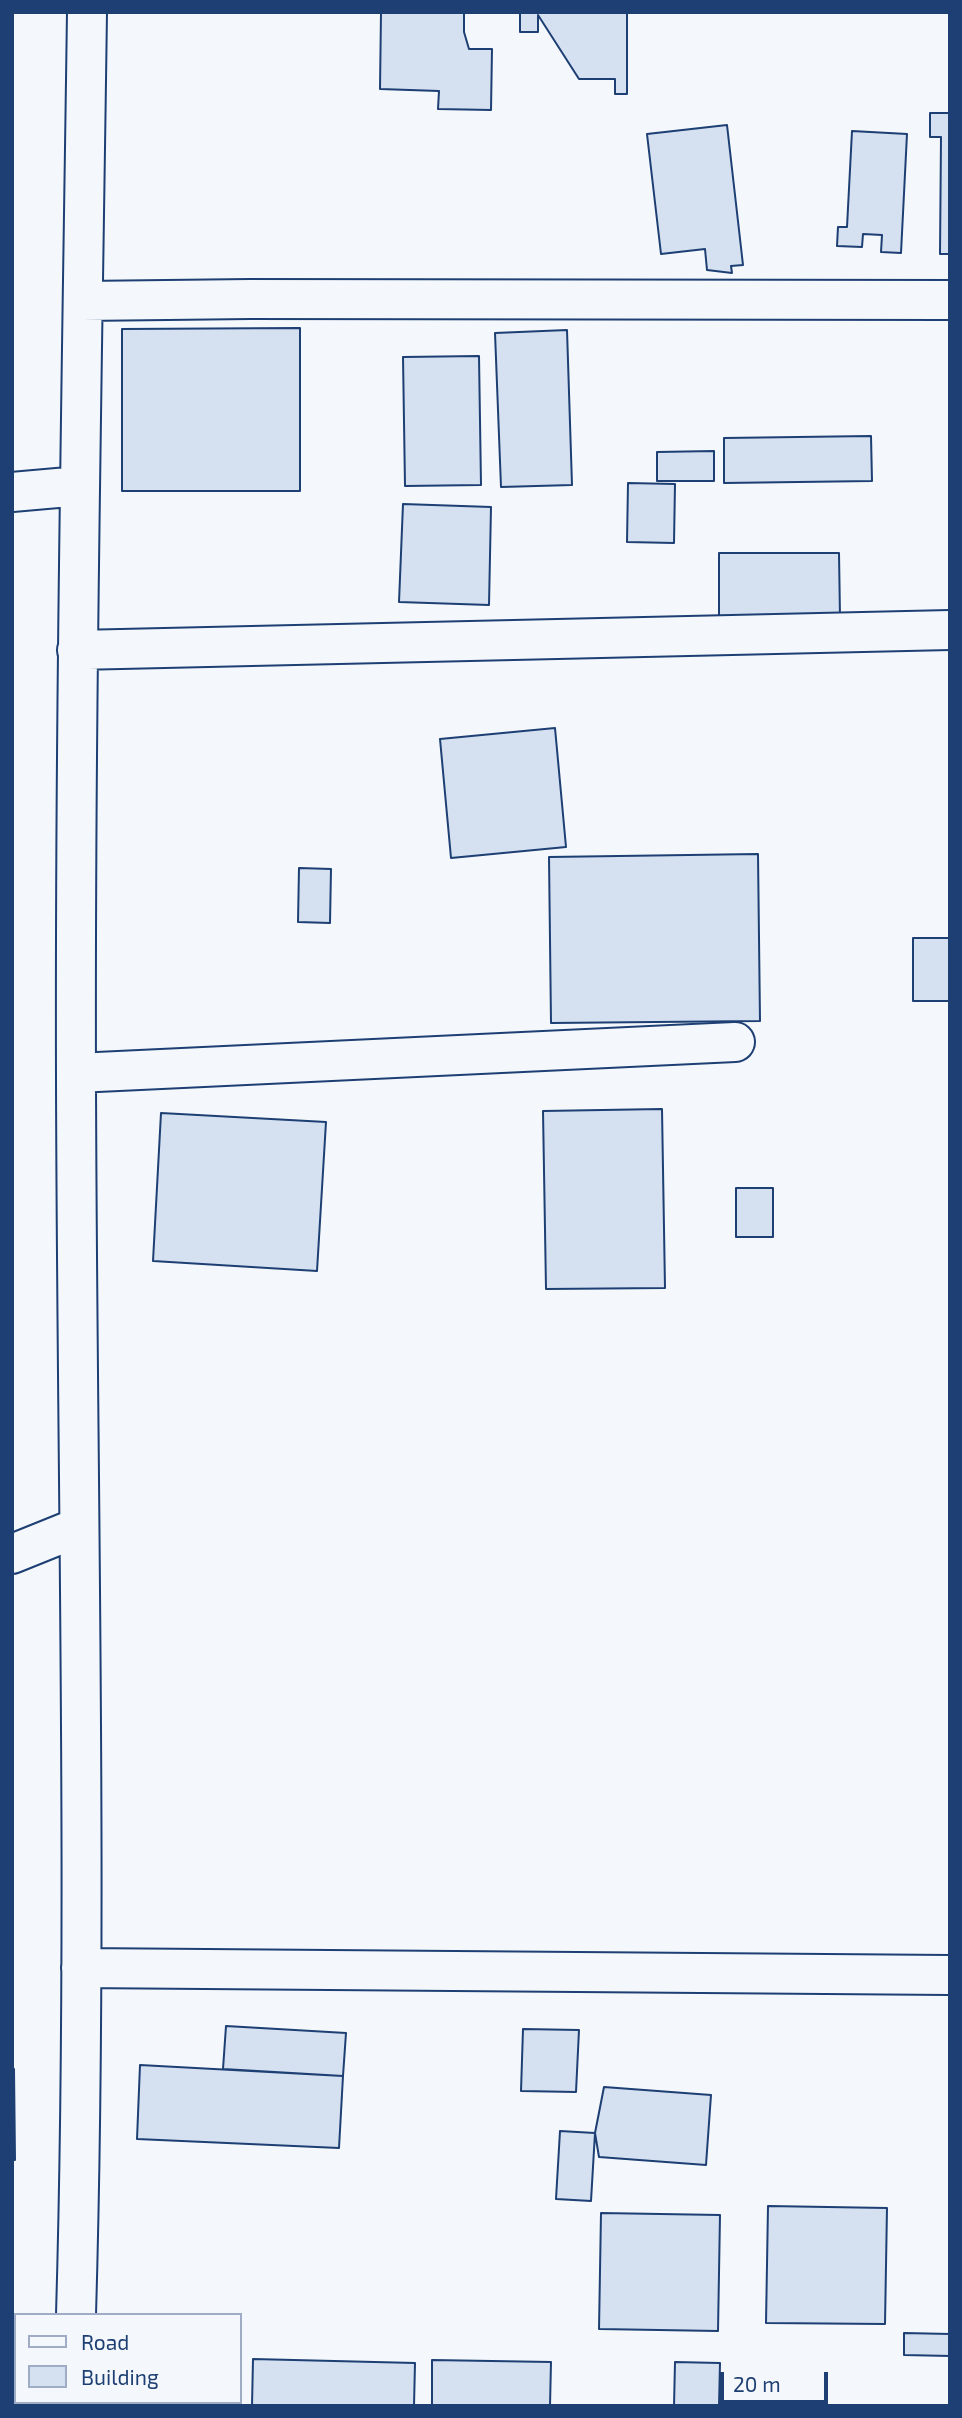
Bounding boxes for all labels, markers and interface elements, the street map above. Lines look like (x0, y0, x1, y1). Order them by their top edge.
legend (14, 2313, 242, 2404)
text: Road (81, 2329, 129, 2354)
scale bar (724, 2358, 832, 2402)
text: Building (81, 2364, 159, 2389)
text: 20 m (733, 2371, 781, 2396)

